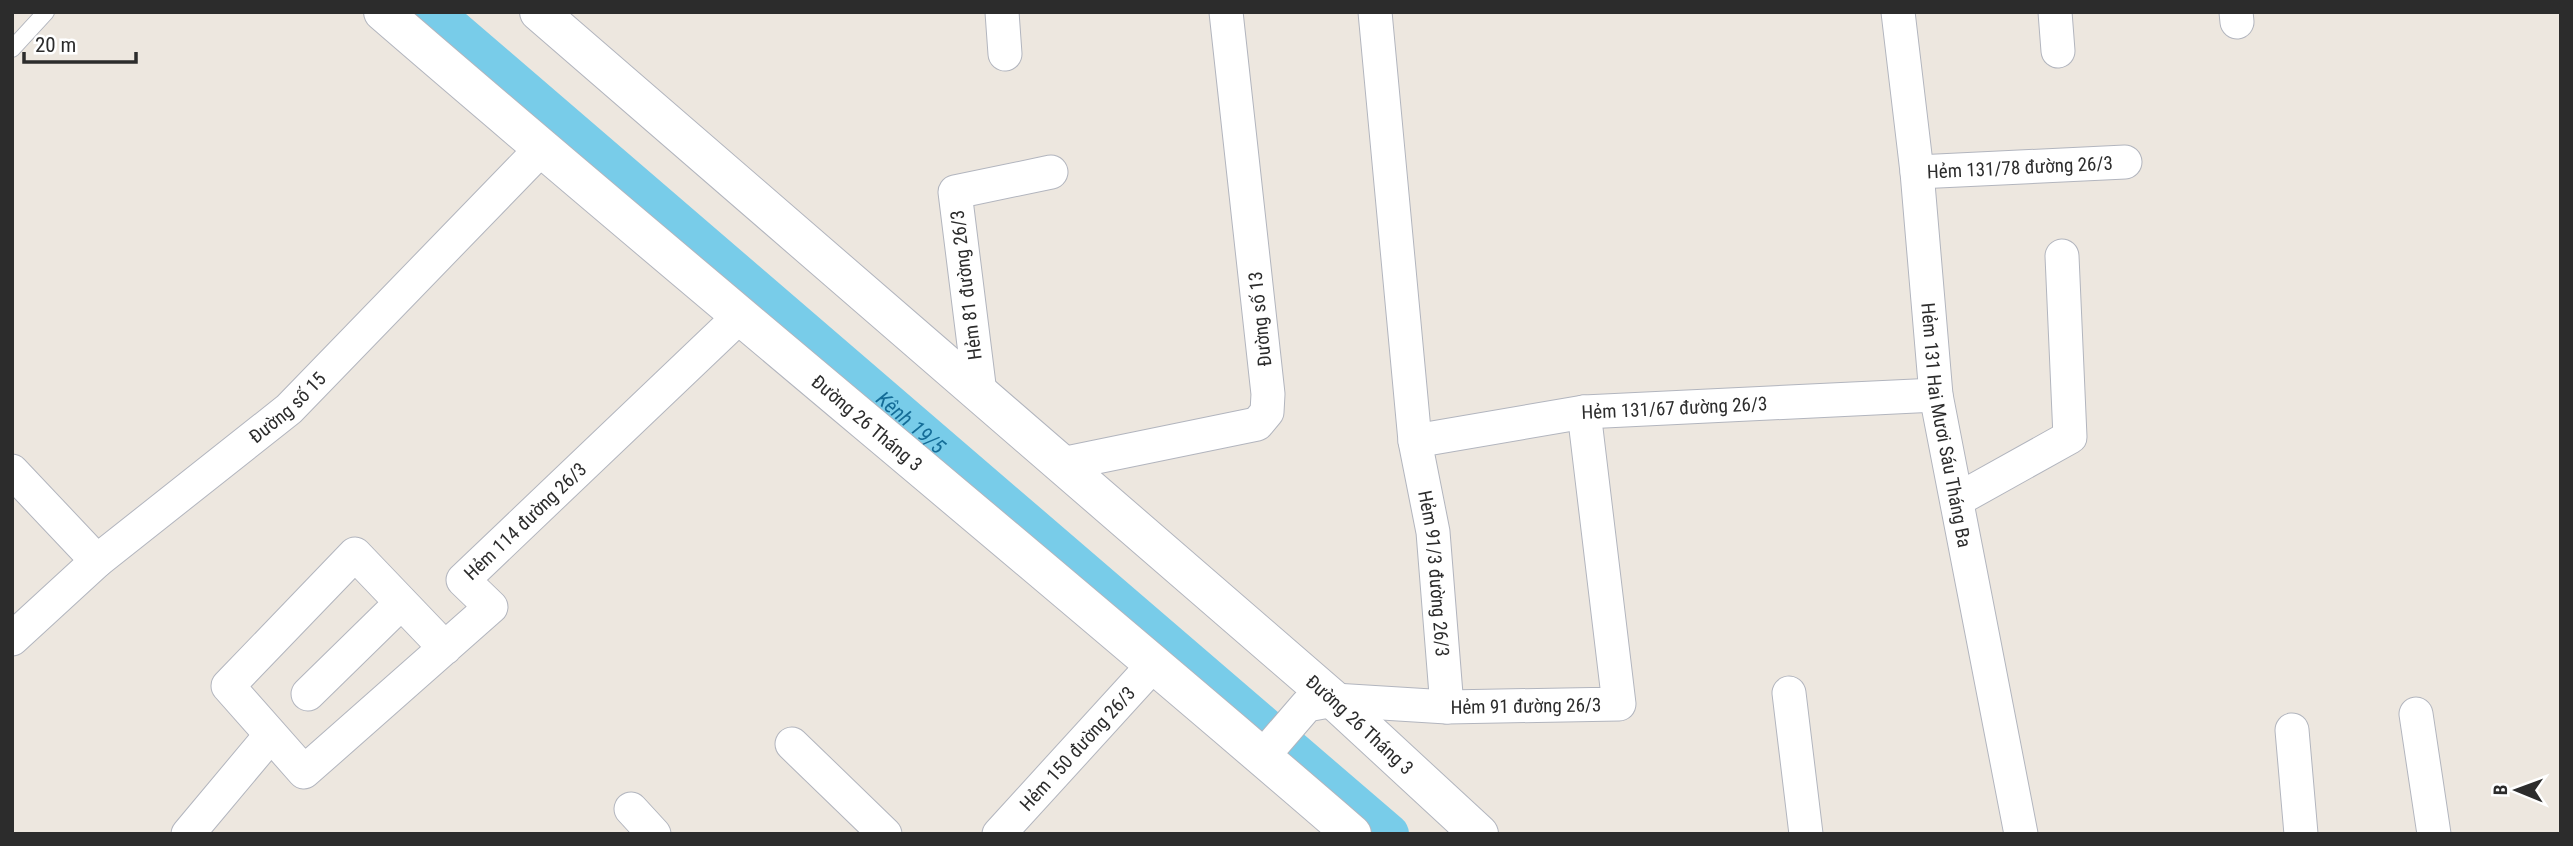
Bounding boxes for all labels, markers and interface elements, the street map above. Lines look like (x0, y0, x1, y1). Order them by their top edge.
scale bar (24, 21, 136, 65)
text: 20 m (35, 33, 76, 57)
street label: Hẻm 131/78 đường 26/3 (1926, 151, 2113, 183)
street label: Hẻm 81 đường 26/3 (945, 209, 987, 361)
street label: Đường số 13 (1244, 270, 1276, 368)
street label: Hẻm 131 Hai Mươi Sáu Tháng Ba (1917, 302, 1977, 549)
street label: Đường số 15 (244, 367, 330, 448)
street label: Đường 26 Tháng 3 (807, 370, 927, 476)
water label: Kênh 19/5 (872, 387, 951, 459)
street label: Hẻm 131/67 đường 26/3 (1581, 392, 1768, 424)
street label: Hẻm 114 đường 26/3 (459, 457, 591, 585)
street label: Hẻm 91/3 đường 26/3 (1414, 488, 1454, 658)
street label: Đường 26 Tháng 3 (1301, 670, 1418, 779)
street label: Hẻm 150 đường 26/3 (1015, 681, 1140, 815)
street label: Hẻm 91 đường 26/3 (1450, 693, 1602, 718)
north arrow (2482, 755, 2552, 825)
text: B (2489, 784, 2512, 795)

